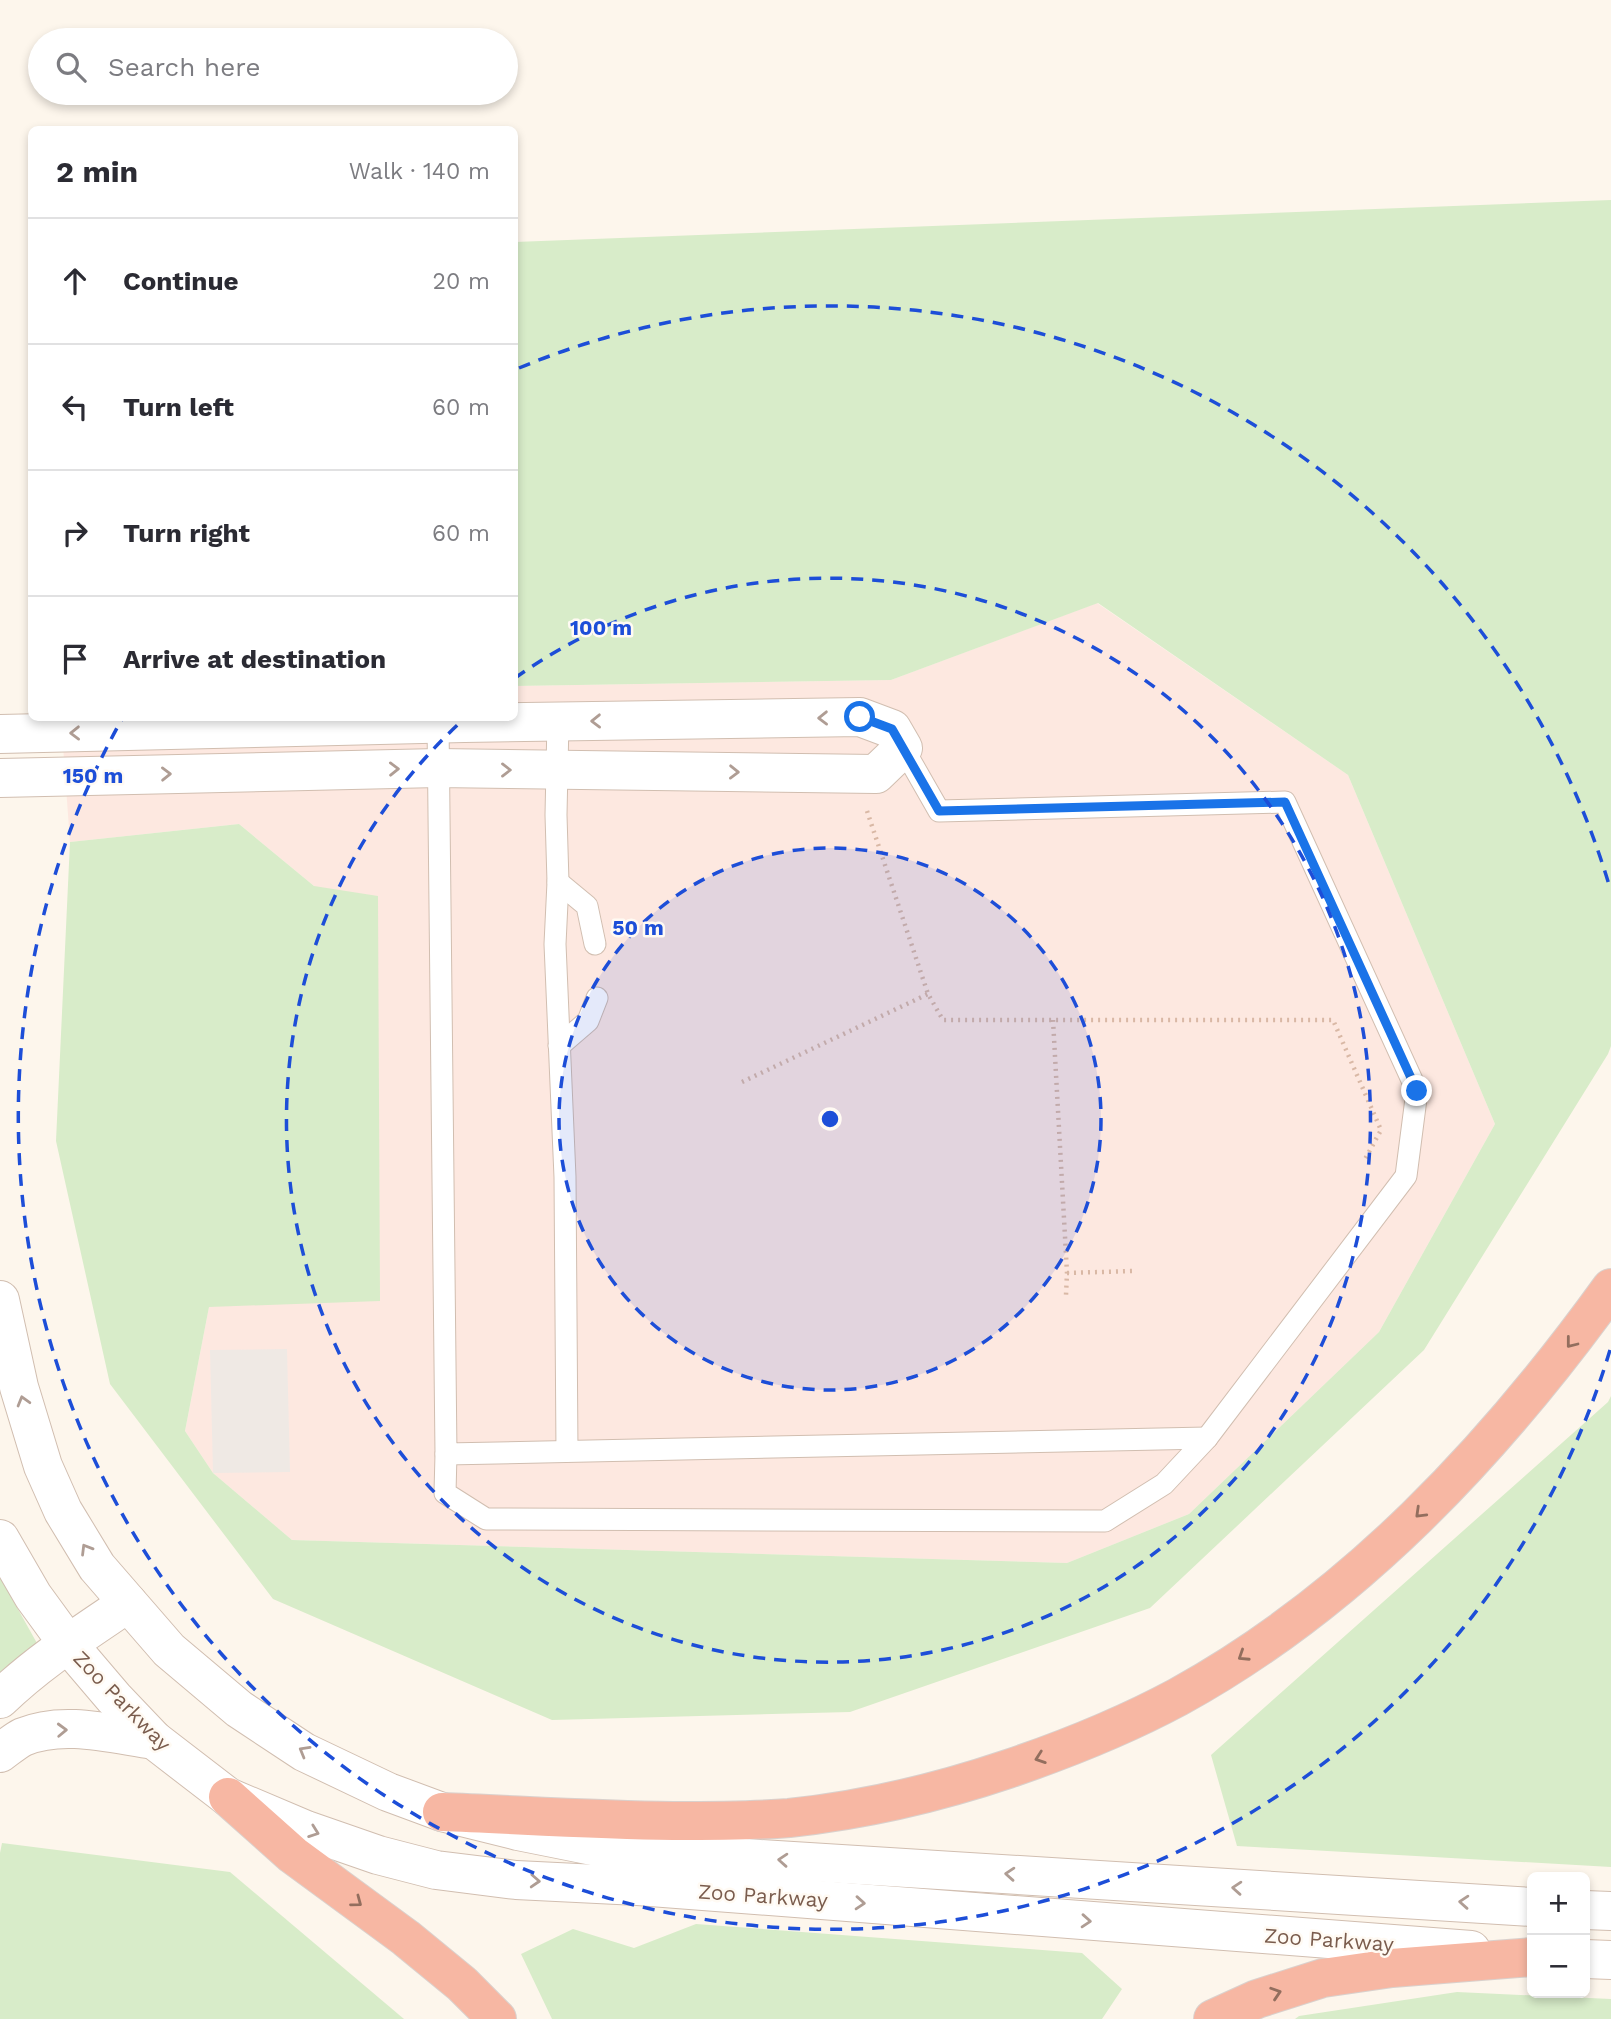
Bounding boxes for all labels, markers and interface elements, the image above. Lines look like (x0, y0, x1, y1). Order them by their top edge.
search box (28, 28, 518, 105)
icon: search (52, 48, 90, 86)
text: Search here (108, 52, 260, 82)
text: 2 min (56, 154, 138, 189)
text: Walk · 140 m (349, 158, 490, 185)
icon: ahead (56, 262, 94, 300)
text: Continue (123, 266, 239, 296)
text: 20 m (433, 268, 490, 295)
icon: left (56, 388, 94, 426)
text: Turn left (123, 392, 234, 422)
text: 60 m (432, 394, 490, 421)
icon: right (56, 514, 94, 552)
text: Turn right (123, 518, 250, 548)
text: 60 m (432, 520, 490, 547)
text: 100 m (570, 615, 632, 640)
icon: arrive (56, 640, 94, 678)
text: Arrive at destination (123, 644, 386, 674)
route start (844, 701, 875, 732)
one-way arrow (817, 710, 828, 726)
one-way arrow (590, 713, 600, 729)
one-way arrow (70, 725, 81, 740)
one-way arrow (389, 761, 399, 777)
one-way arrow (502, 762, 512, 778)
text: 150 m (63, 763, 123, 788)
one-way arrow (729, 764, 740, 780)
one-way arrow (161, 766, 172, 781)
text: 50 m (612, 915, 664, 940)
route end (1401, 1075, 1432, 1106)
centre of rings (818, 1107, 842, 1131)
one-way arrow (1566, 1336, 1579, 1348)
one-way arrow (17, 1395, 32, 1407)
one-way arrow (1415, 1505, 1428, 1518)
one-way arrow (81, 1543, 94, 1556)
street label: Zoo Parkway (68, 1645, 177, 1756)
one-way arrow (1238, 1648, 1251, 1661)
one-way arrow (57, 1722, 68, 1737)
one-way arrow (299, 1746, 312, 1759)
one-way arrow (1035, 1750, 1047, 1764)
one-way arrow (307, 1824, 319, 1838)
one-way arrow (777, 1853, 788, 1868)
one-way arrow (1004, 1867, 1015, 1882)
map controls (1527, 1872, 1590, 1998)
button: + (1527, 1872, 1590, 1935)
one-way arrow (530, 1874, 541, 1889)
street label: Zoo Parkway (697, 1879, 829, 1913)
one-way arrow (1231, 1881, 1242, 1896)
one-way arrow (349, 1894, 362, 1906)
one-way arrow (1458, 1895, 1469, 1910)
one-way arrow (854, 1896, 865, 1911)
one-way arrow (1081, 1913, 1092, 1928)
street label: Zoo Parkway (1263, 1923, 1395, 1957)
button: − (1527, 1935, 1590, 1998)
one-way arrow (1270, 1986, 1282, 2001)

